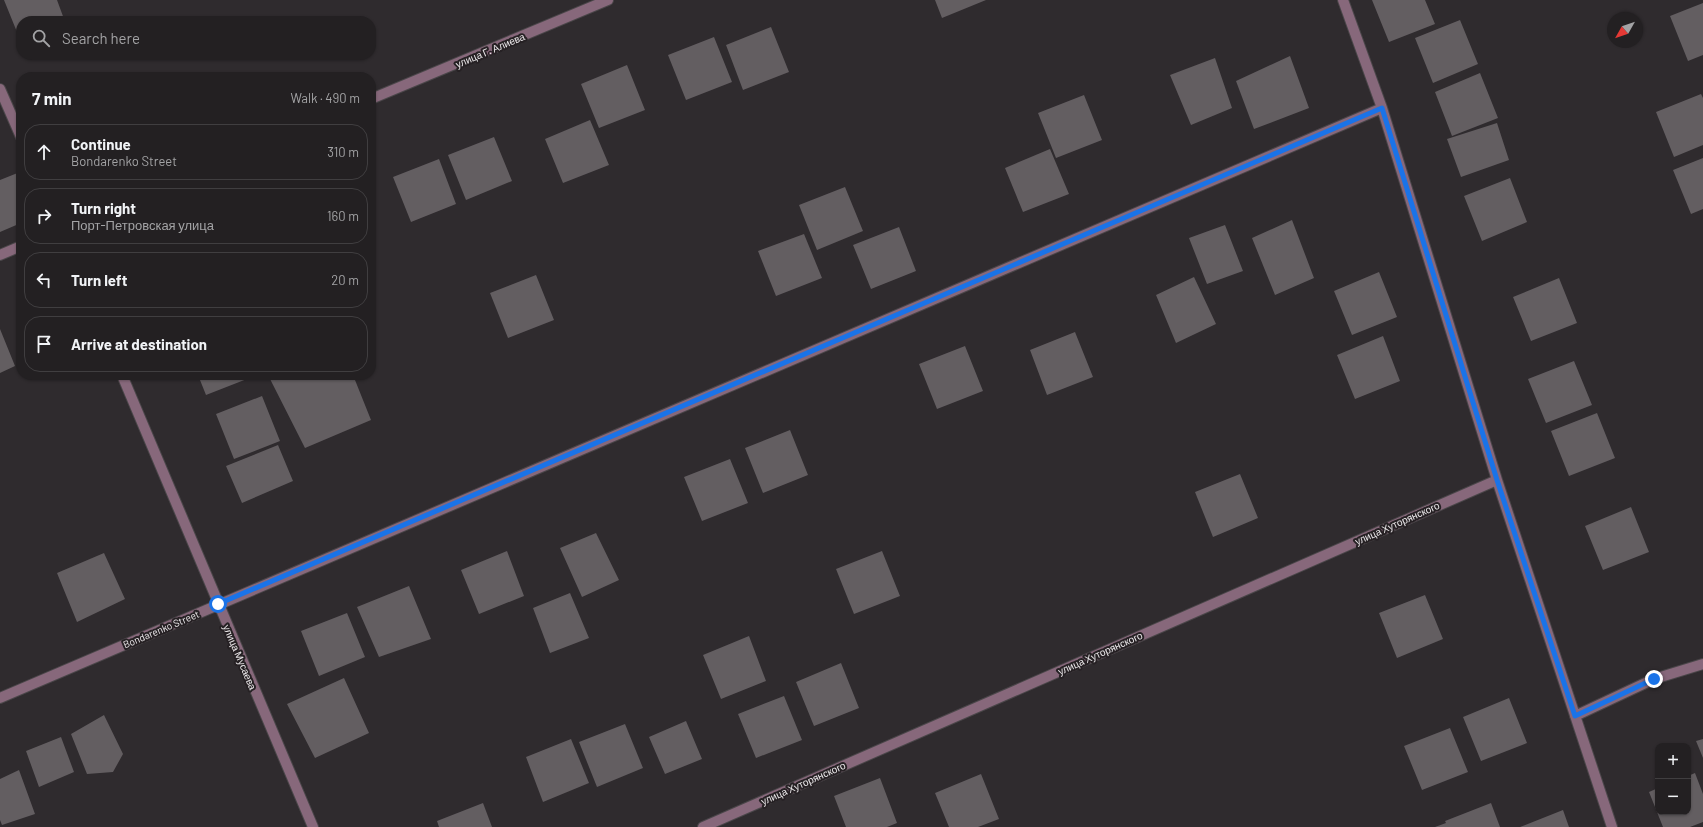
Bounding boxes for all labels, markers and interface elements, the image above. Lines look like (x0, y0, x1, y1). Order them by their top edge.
north arrow (1607, 12, 1643, 48)
search box (16, 16, 376, 60)
icon: search (30, 27, 52, 49)
text: Search here (62, 29, 140, 47)
street label: улица Г. Алиева (454, 30, 527, 70)
text: 7 min (32, 88, 72, 108)
text: Walk · 490 m (290, 90, 360, 106)
text: Continue (71, 135, 131, 153)
icon: ahead (33, 141, 55, 163)
text: 310 m (327, 144, 359, 160)
text: Bondarenko Street (71, 153, 177, 169)
text: Turn right (71, 199, 136, 217)
icon: right (33, 205, 55, 227)
text: 160 m (327, 208, 359, 224)
text: Порт-Петровская улица (71, 217, 214, 233)
icon: left (33, 269, 55, 291)
text: Turn left (71, 271, 127, 289)
text: 20 m (331, 272, 359, 288)
icon: arrive (33, 333, 55, 355)
text: Arrive at destination (71, 335, 207, 353)
street label: улица Хуторянского (1353, 499, 1442, 547)
route start (209, 595, 227, 613)
street label: Bondarenko Street (121, 607, 201, 650)
street label: улица Мусаева (221, 623, 259, 692)
street label: улица Хуторянского (1056, 629, 1145, 677)
route end (1645, 670, 1663, 688)
map controls (1655, 743, 1691, 815)
button: + (1655, 743, 1691, 779)
street label: улица Хуторянского (759, 759, 848, 807)
button: − (1655, 779, 1691, 815)

